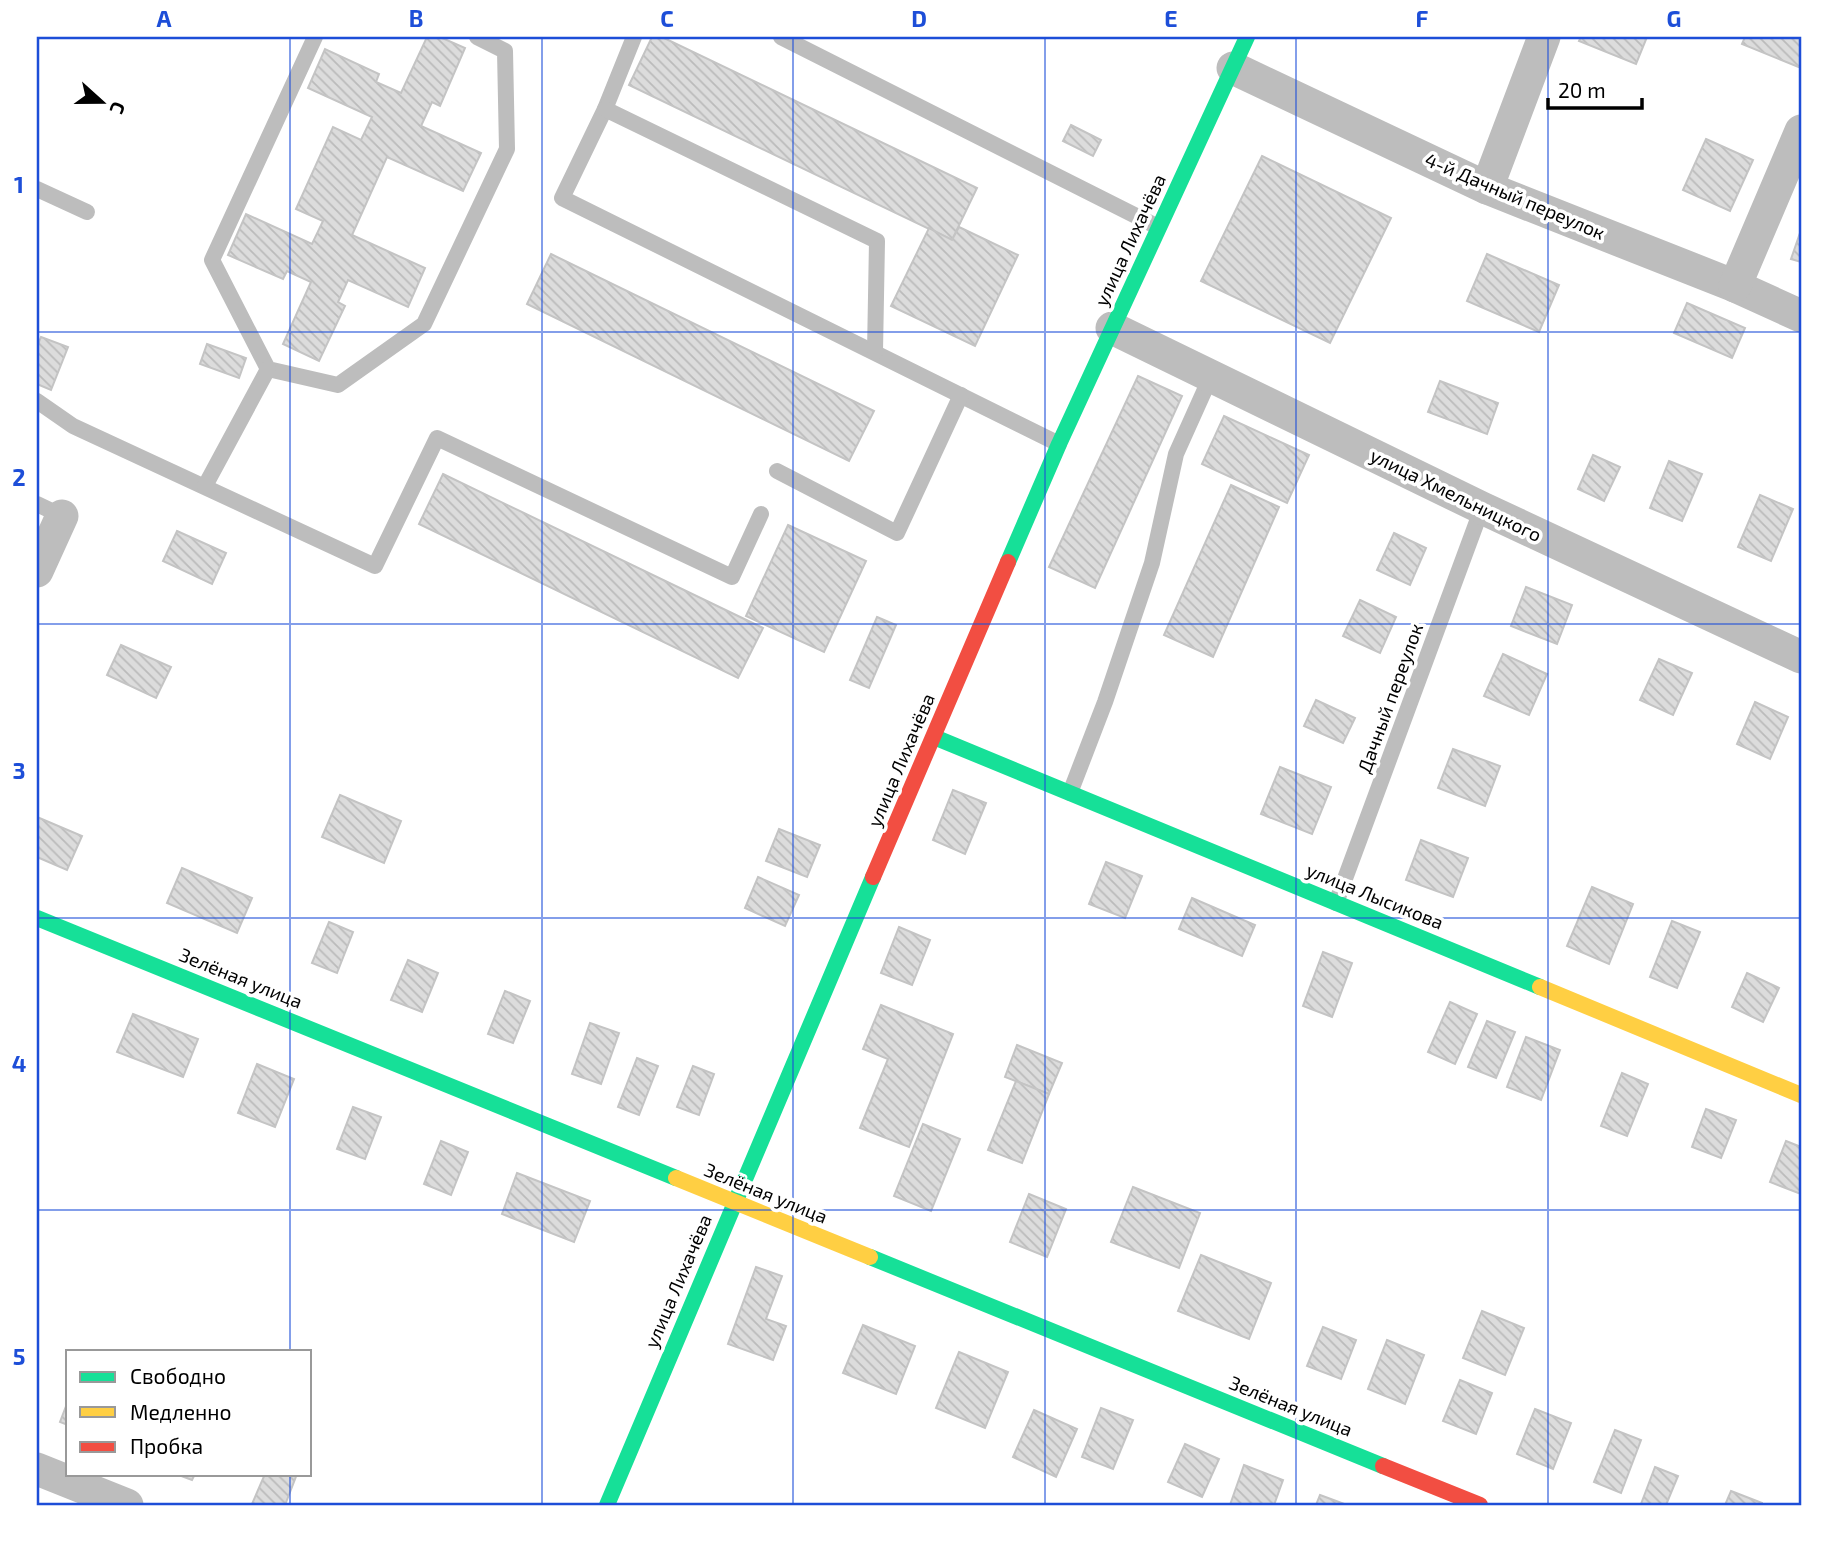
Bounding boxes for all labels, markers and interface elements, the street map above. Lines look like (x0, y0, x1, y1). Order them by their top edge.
text: A (156, 4, 172, 32)
text: B (409, 4, 423, 32)
text: C (660, 4, 674, 32)
text: D (911, 4, 927, 32)
text: E (1164, 4, 1178, 32)
text: F (1416, 4, 1429, 32)
text: G (1667, 4, 1681, 32)
north arrow (66, 66, 136, 136)
scale bar (1548, 66, 1642, 110)
text: 20 m (1558, 77, 1606, 102)
text: С (106, 99, 131, 118)
street label: 4-й Дачный переулок (1421, 147, 1609, 245)
text: 1 (14, 170, 24, 198)
street label: улица Лихачёва (1089, 170, 1171, 310)
street label: улица Хмельницкого (1366, 443, 1546, 547)
text: 2 (12, 463, 26, 491)
street label: Дачный переулок (1352, 620, 1428, 776)
street label: улица Лихачёва (862, 690, 940, 830)
text: 3 (12, 756, 26, 784)
street label: улица Лысикова (1303, 858, 1447, 934)
street label: Зелёная улица (176, 942, 306, 1014)
text: 4 (12, 1049, 26, 1077)
street label: Зелёная улица (701, 1157, 831, 1229)
street label: улица Лихачёва (639, 1211, 717, 1351)
text: 5 (13, 1342, 25, 1370)
legend (66, 1350, 312, 1476)
text: Свободно (130, 1363, 226, 1388)
street label: Зелёная улица (1226, 1370, 1356, 1442)
text: Медленно (130, 1399, 232, 1424)
text: Пробка (130, 1433, 203, 1458)

